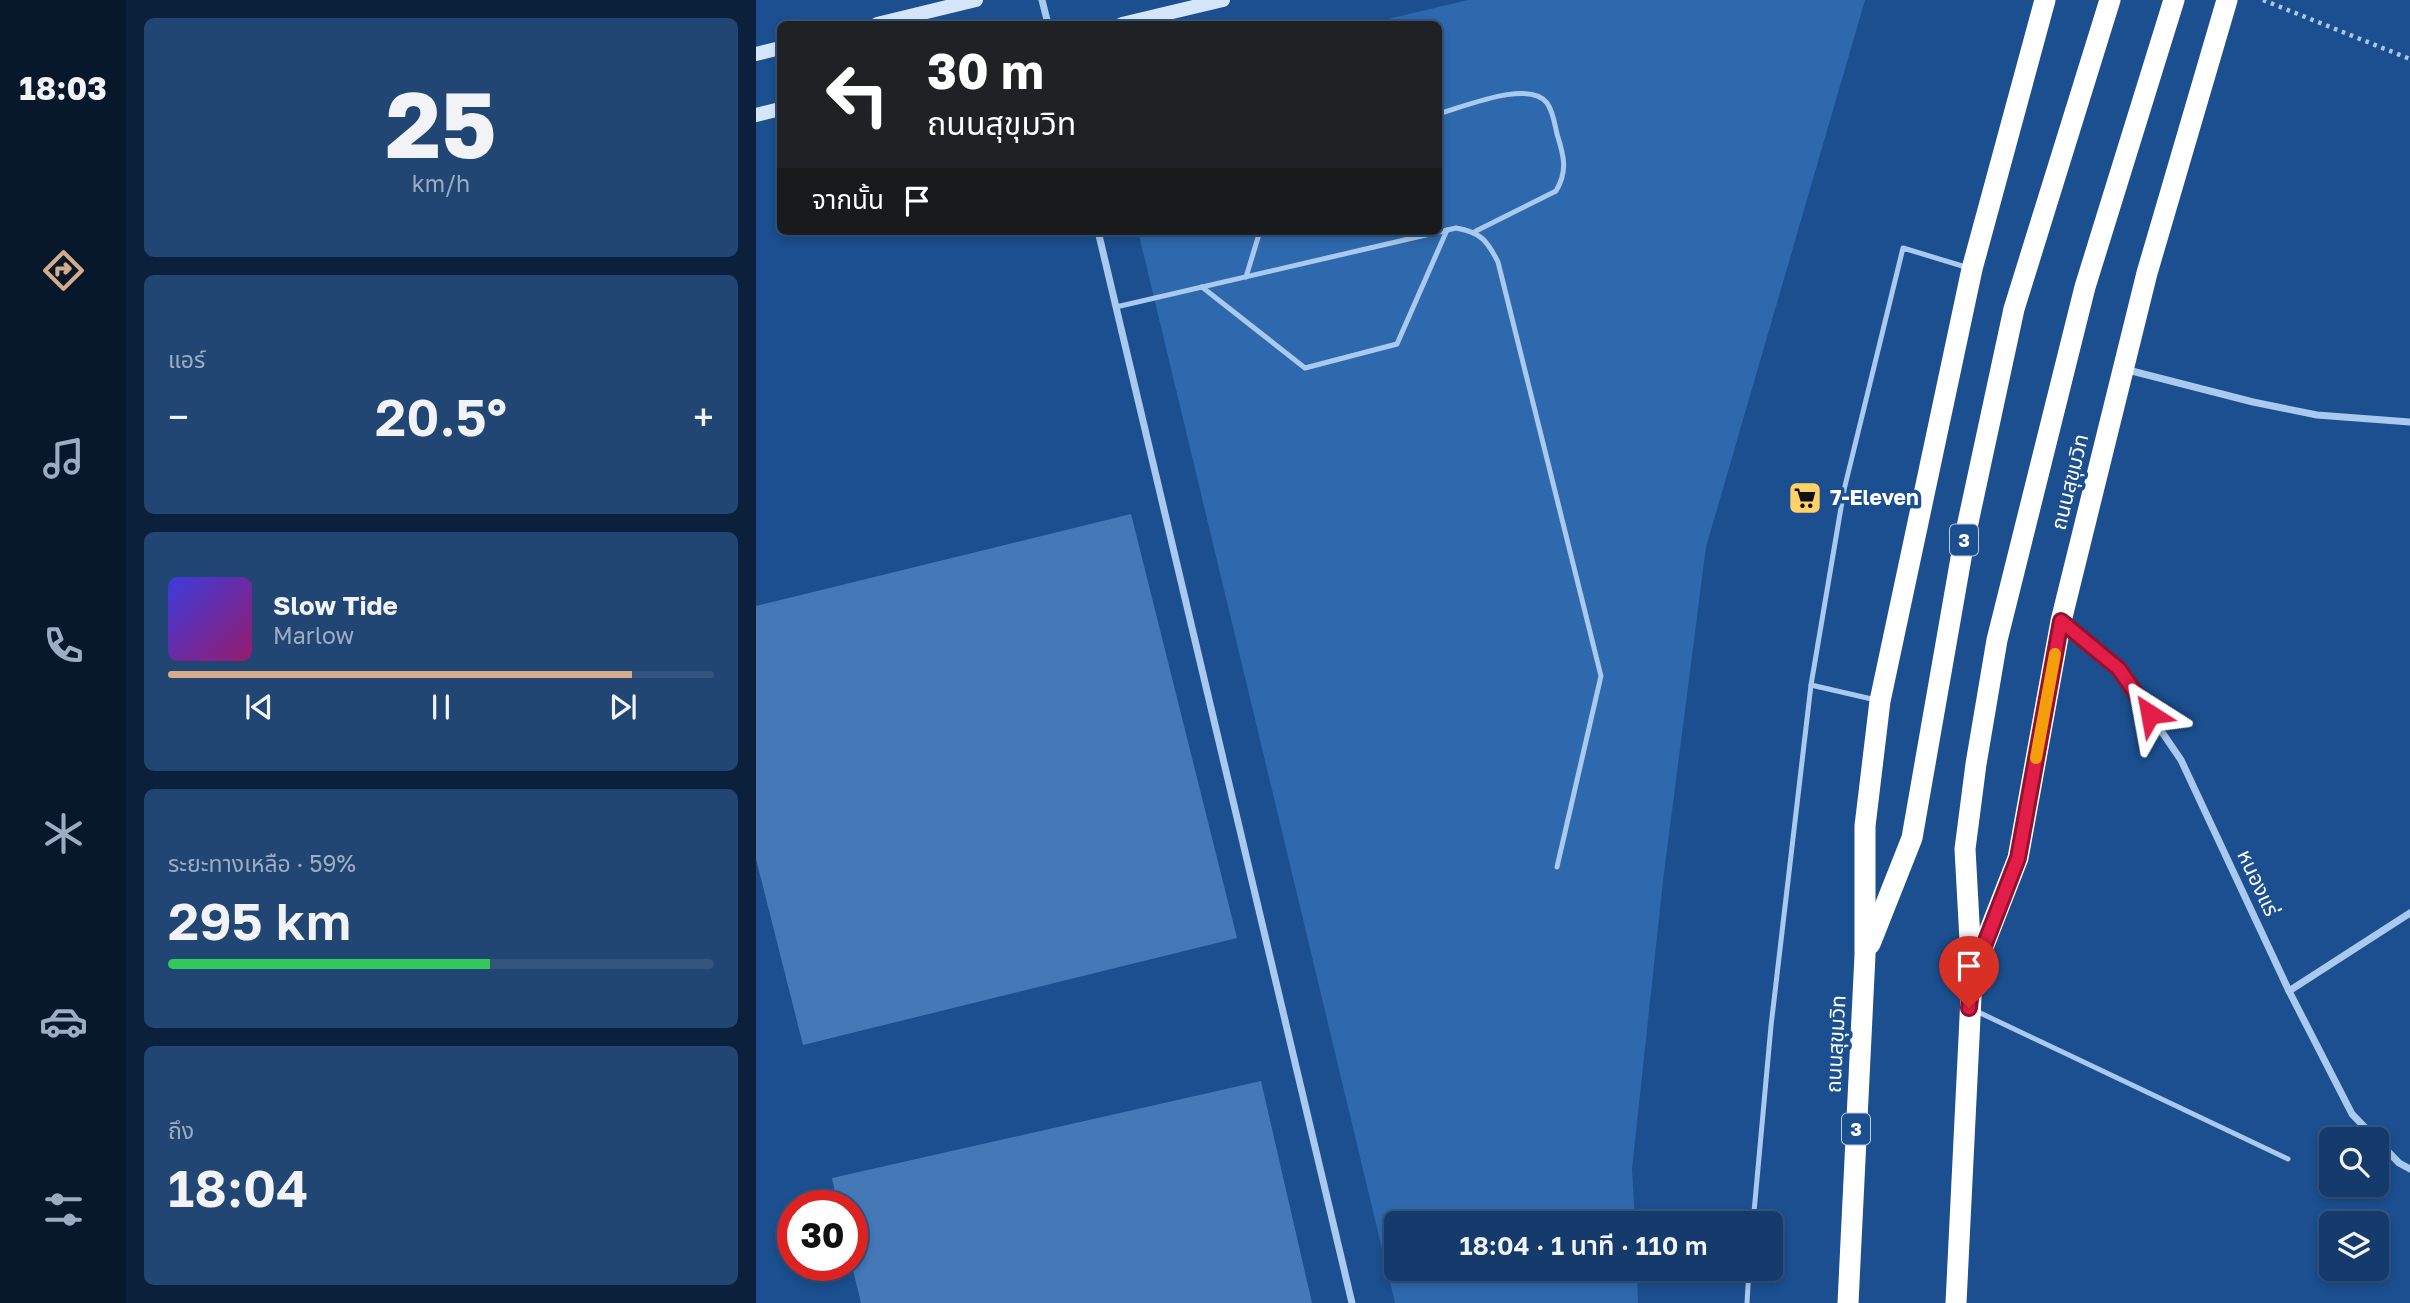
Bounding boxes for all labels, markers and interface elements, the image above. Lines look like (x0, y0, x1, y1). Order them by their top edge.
text: 30 m (927, 41, 1044, 100)
icon: left (812, 49, 903, 140)
text: 18:03 (19, 69, 107, 107)
text: 25 (385, 69, 497, 178)
text: ถนนสุขุมวิท (927, 104, 1076, 142)
text: km/h (412, 169, 470, 197)
icon: arrive (898, 182, 936, 220)
text: จากนั้น (812, 184, 884, 215)
icon: directions (39, 246, 88, 295)
text: แอร์ (168, 345, 205, 373)
text: 20.5° (375, 385, 507, 447)
text: − (168, 394, 189, 439)
text: + (693, 394, 714, 439)
street label: ถนนสุขุมวิท (2045, 431, 2094, 533)
icon: music (39, 434, 88, 483)
supermarket icon: 7-Eleven (1786, 479, 1824, 517)
place label: 7-Eleven (1830, 484, 1919, 510)
road number: 3 (1950, 524, 1978, 555)
text: Slow Tide (273, 590, 398, 621)
icon: phone (39, 621, 88, 670)
text: Marlow (273, 621, 354, 649)
position arrow (2113, 677, 2187, 751)
icon: previous (240, 688, 278, 726)
icon: pause (422, 688, 460, 726)
icon: next (604, 688, 642, 726)
icon: climate (39, 809, 88, 858)
street label: หนองแร่ (2232, 845, 2286, 920)
text: ระยะทางเหลือ · 59% (168, 849, 356, 877)
text: 295 km (168, 889, 351, 951)
pin (1939, 936, 1999, 1008)
icon: arrive (1950, 947, 1988, 985)
street label: ถนนสุขุมวิท (1819, 994, 1852, 1094)
icon: car (39, 997, 88, 1046)
road number: 3 (1842, 1114, 1870, 1144)
text: ถึง (168, 1116, 194, 1144)
map controls (2319, 1127, 2389, 1281)
button: search (2319, 1127, 2389, 1197)
text: 18:04 (168, 1156, 309, 1218)
icon: filters (39, 1185, 88, 1234)
speed limit sign: 30 (777, 1190, 868, 1281)
button: layers (2319, 1211, 2389, 1281)
text: 18:04 · 1 นาที · 110 m (1459, 1230, 1708, 1261)

